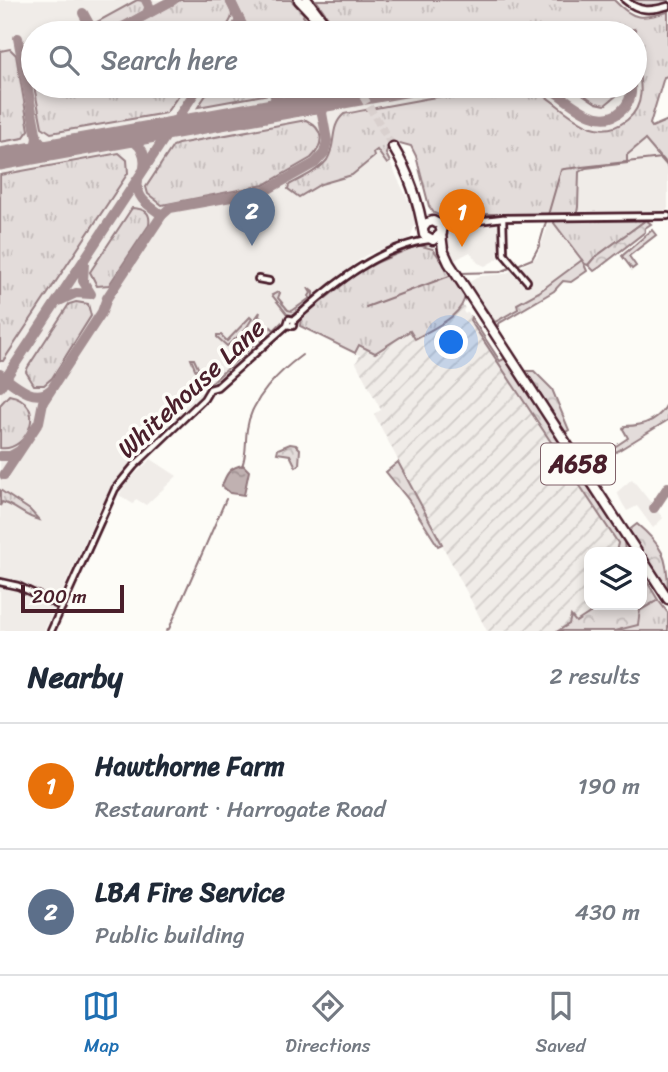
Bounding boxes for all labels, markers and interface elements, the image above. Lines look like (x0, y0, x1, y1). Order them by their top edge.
search box (21, 21, 647, 98)
text: Search here (101, 37, 238, 83)
icon: search (45, 41, 83, 79)
pin: 2 (229, 188, 275, 246)
pin: 1 (439, 189, 485, 247)
street label: Whitehouse Lane (106, 306, 276, 470)
your location (434, 325, 468, 359)
road number: A658 (541, 444, 615, 485)
map controls (584, 547, 647, 610)
button: layers (584, 547, 647, 610)
text: 200 m (32, 580, 87, 613)
scale bar (21, 582, 124, 614)
text: Nearby (28, 650, 123, 704)
text: 2 results (549, 656, 640, 697)
text: Hawthorne Farm (95, 743, 284, 789)
text: 1 (46, 766, 56, 807)
text: 190 m (578, 766, 640, 807)
text: Restaurant · Harrogate Road (95, 789, 386, 830)
text: LBA Fire Service (95, 869, 285, 915)
text: 2 (44, 892, 58, 933)
text: 430 m (575, 892, 640, 933)
text: Public building (95, 915, 245, 956)
tab: Map (82, 987, 120, 1062)
tab: Directions (285, 987, 371, 1062)
tab: Saved (535, 987, 586, 1062)

